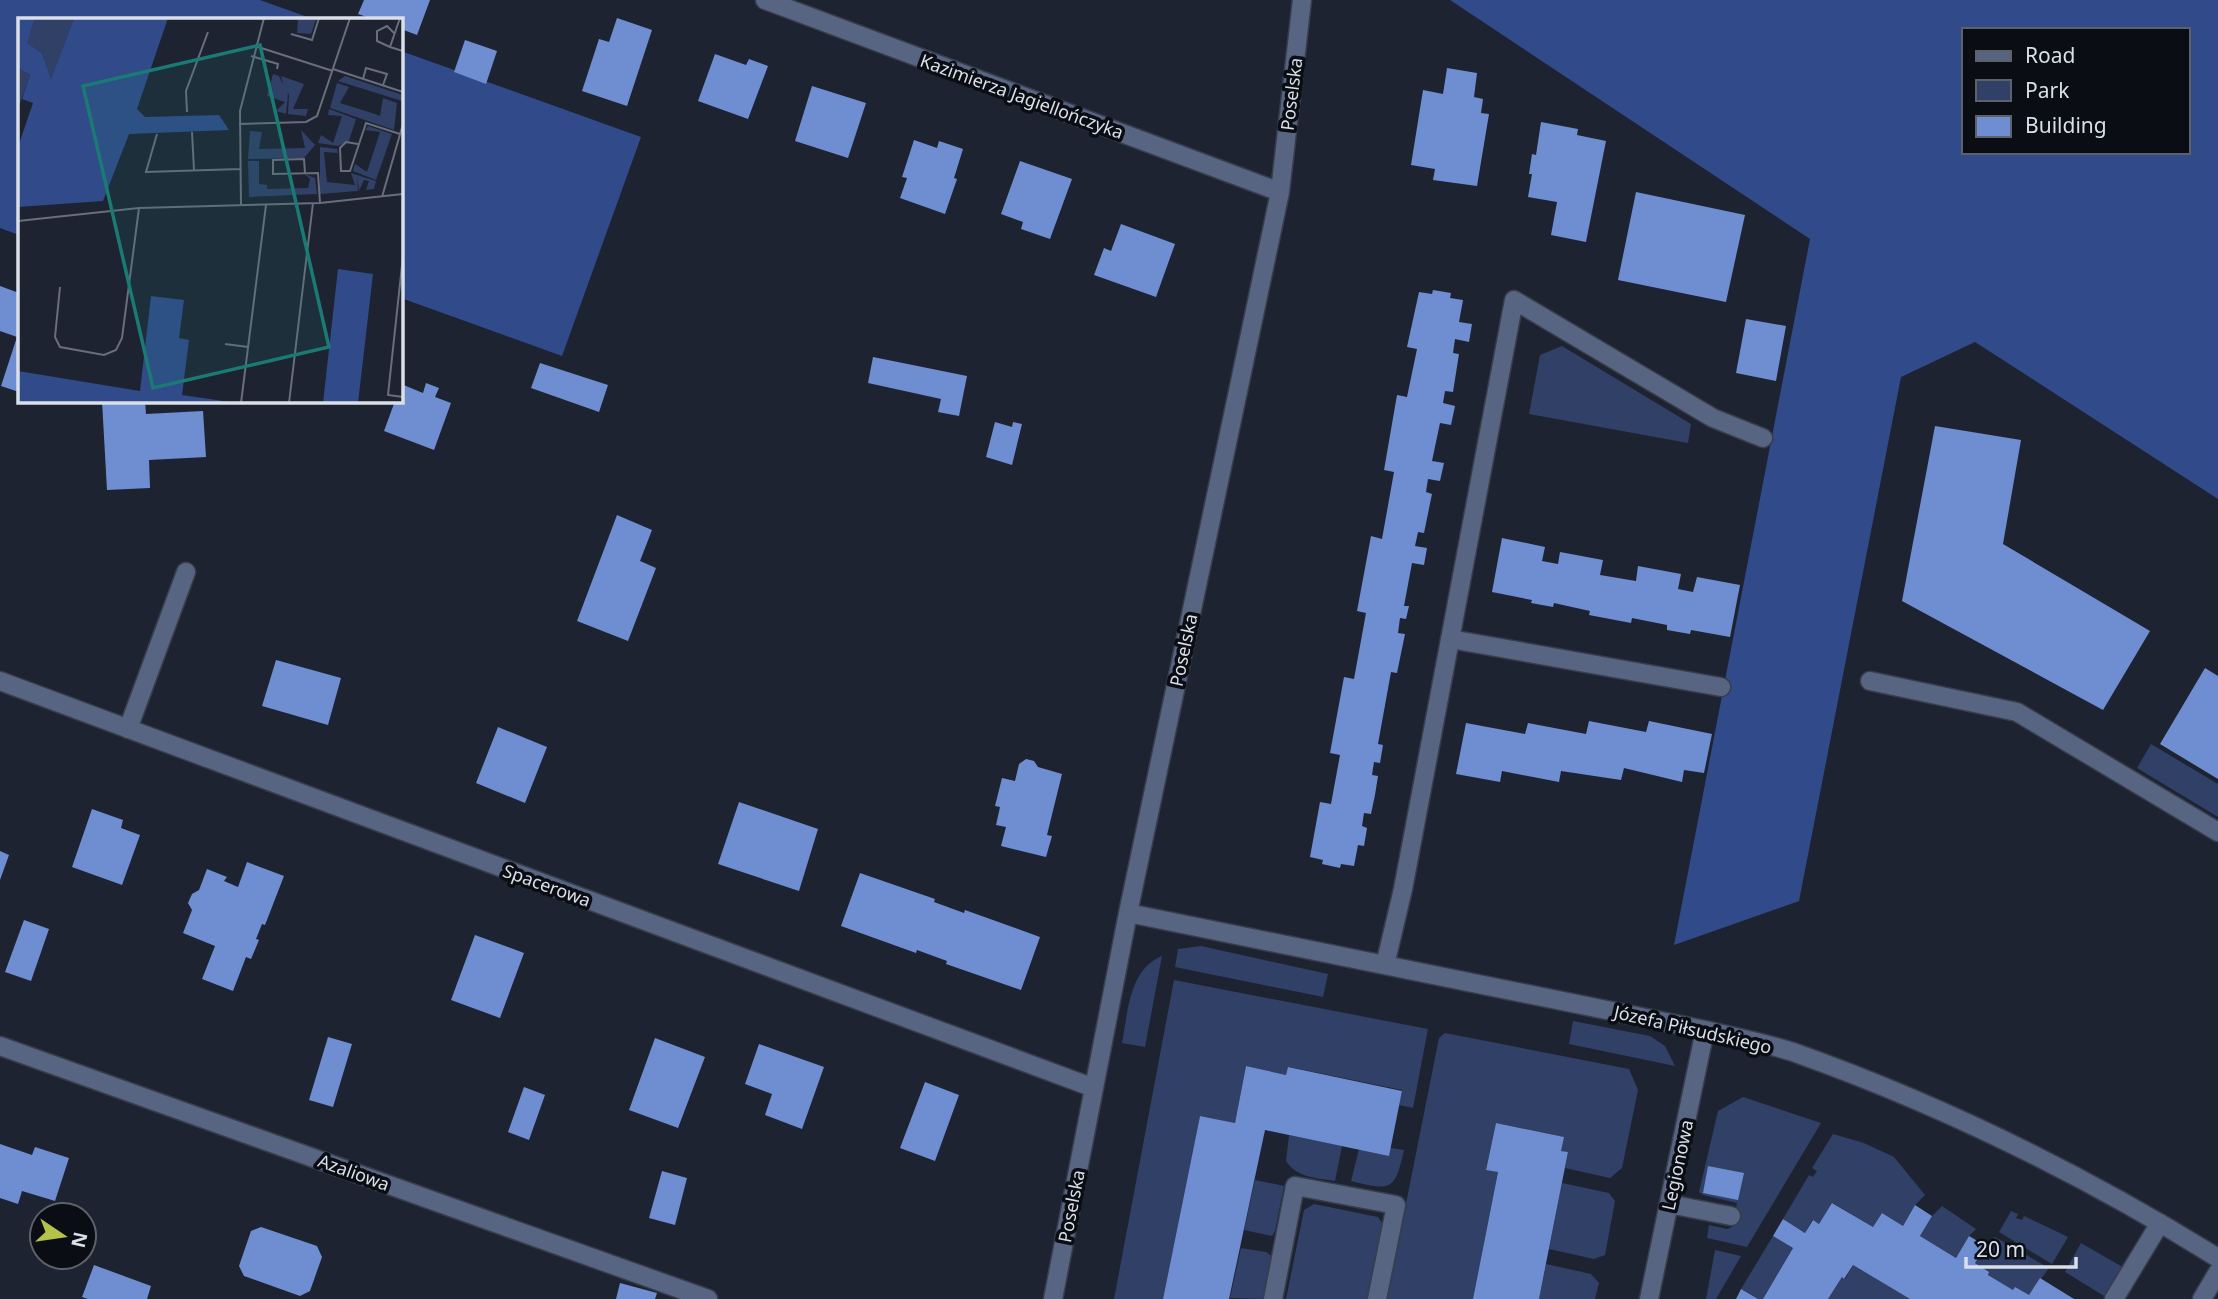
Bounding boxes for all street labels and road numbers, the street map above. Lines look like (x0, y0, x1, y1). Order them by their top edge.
street label: Kazimierza Jagiellończyka (917, 48, 1127, 144)
street label: Poselska (1275, 56, 1307, 132)
street label: Poselska (1164, 612, 1202, 688)
street label: Spacerowa (500, 858, 594, 912)
street label: Józefa Piłsudskiego (1610, 999, 1774, 1059)
street label: Legionowa (1656, 1117, 1698, 1213)
street label: Azaliowa (315, 1148, 393, 1196)
street label: Poselska (1052, 1168, 1090, 1244)

